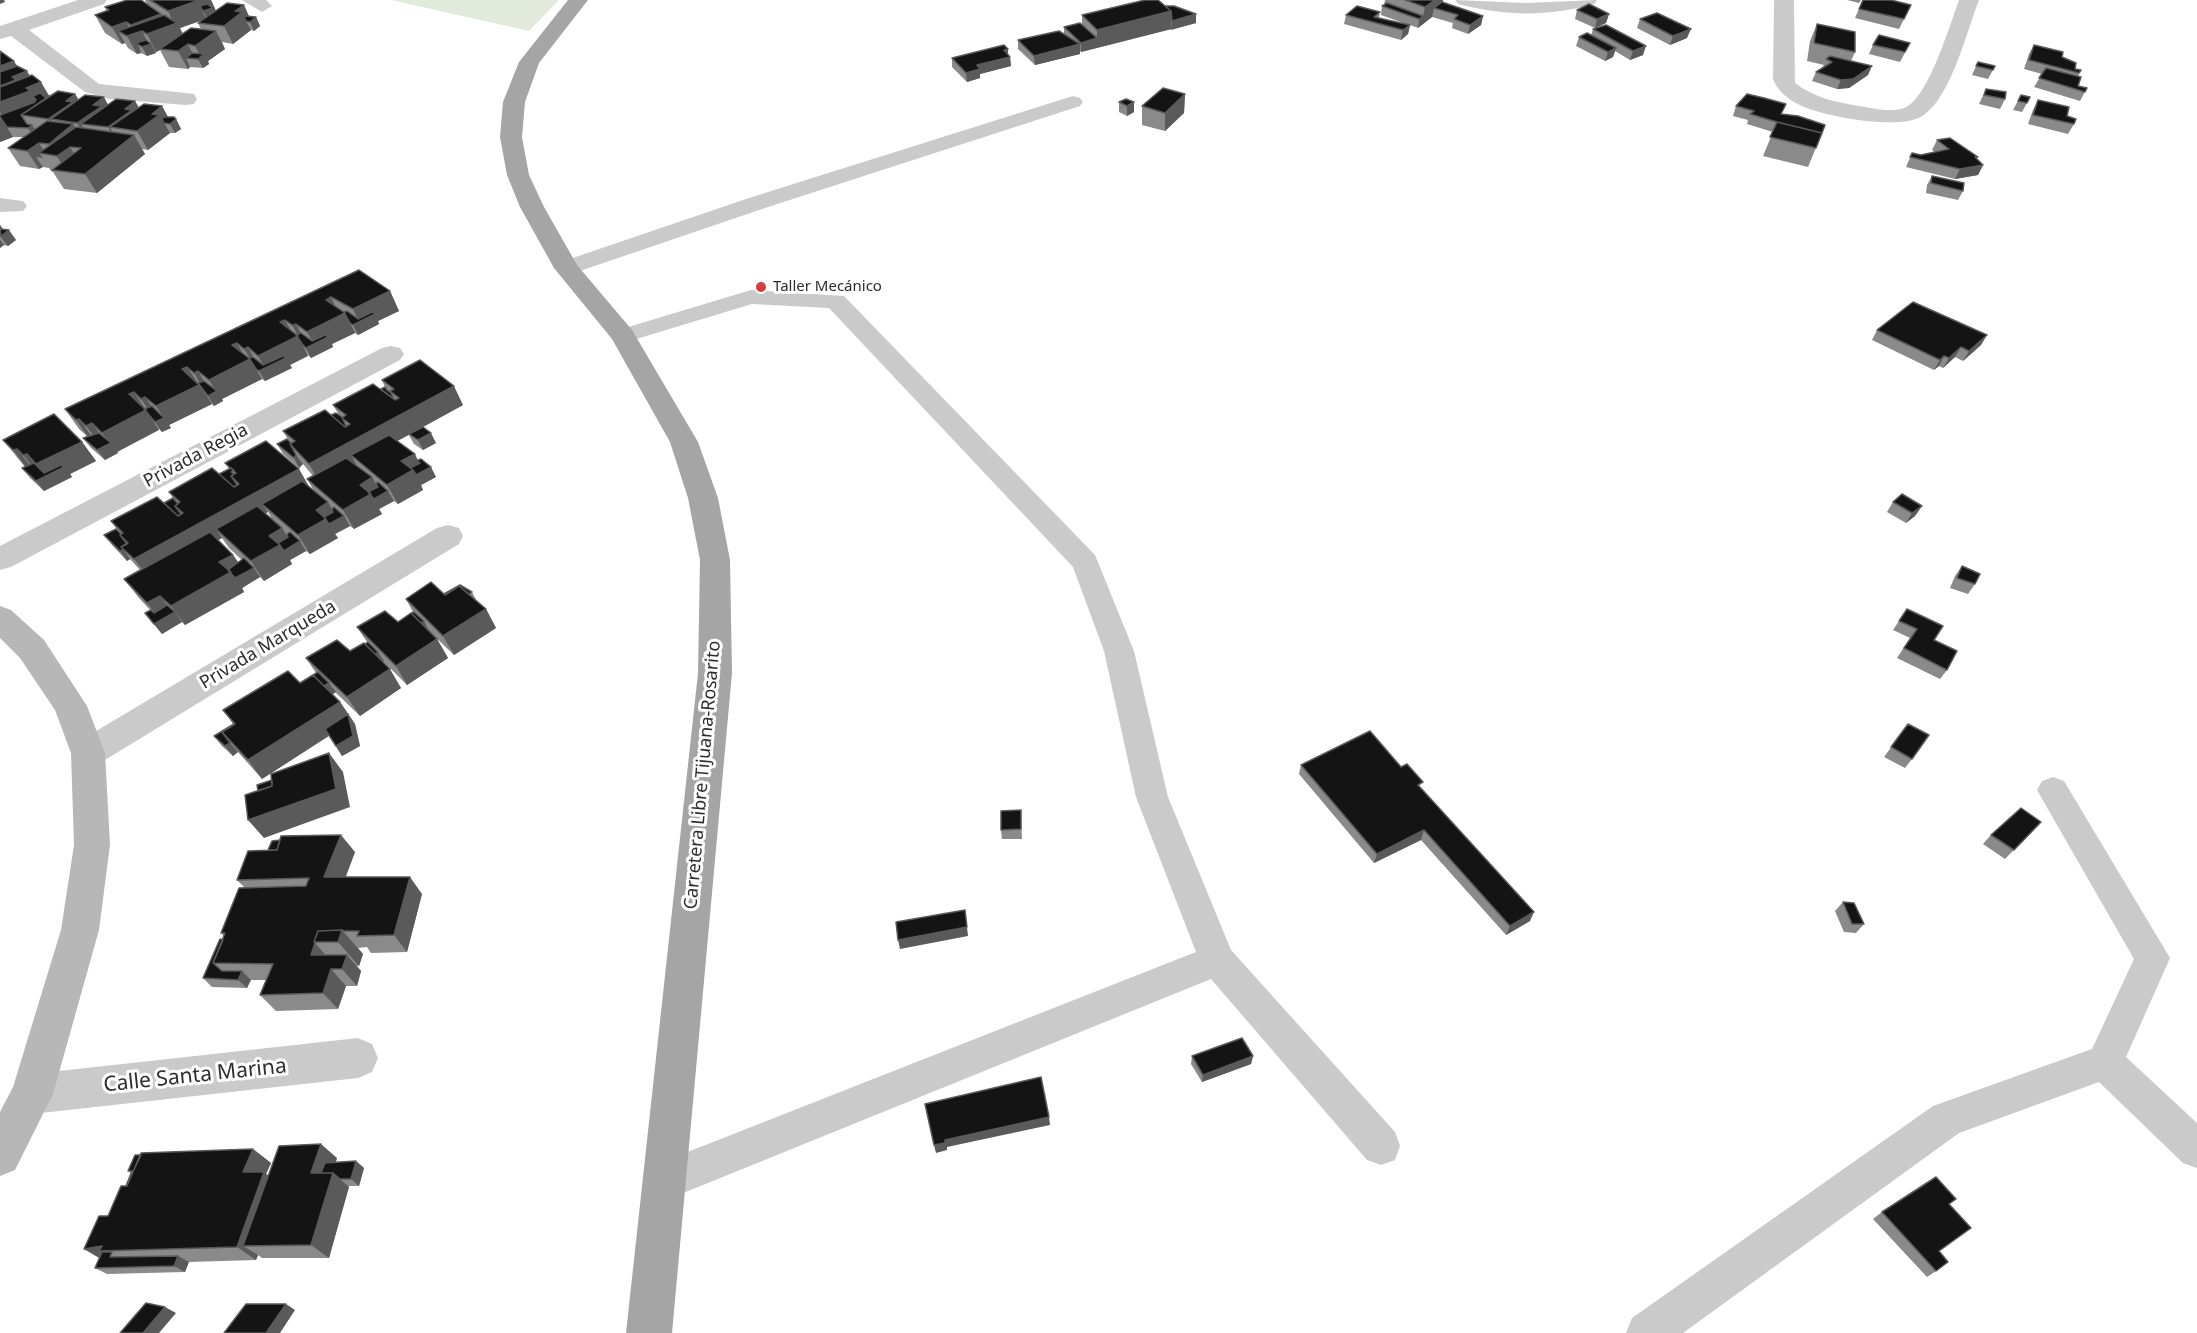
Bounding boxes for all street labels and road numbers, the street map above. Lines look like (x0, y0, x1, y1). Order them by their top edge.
street label: Privada Regia (140, 419, 252, 493)
street label: Privada Marqueda (196, 596, 340, 694)
street label: Carretera Libre Tijuana-Rosarito (680, 640, 726, 910)
street label: Calle Santa Marina (102, 1054, 288, 1098)

